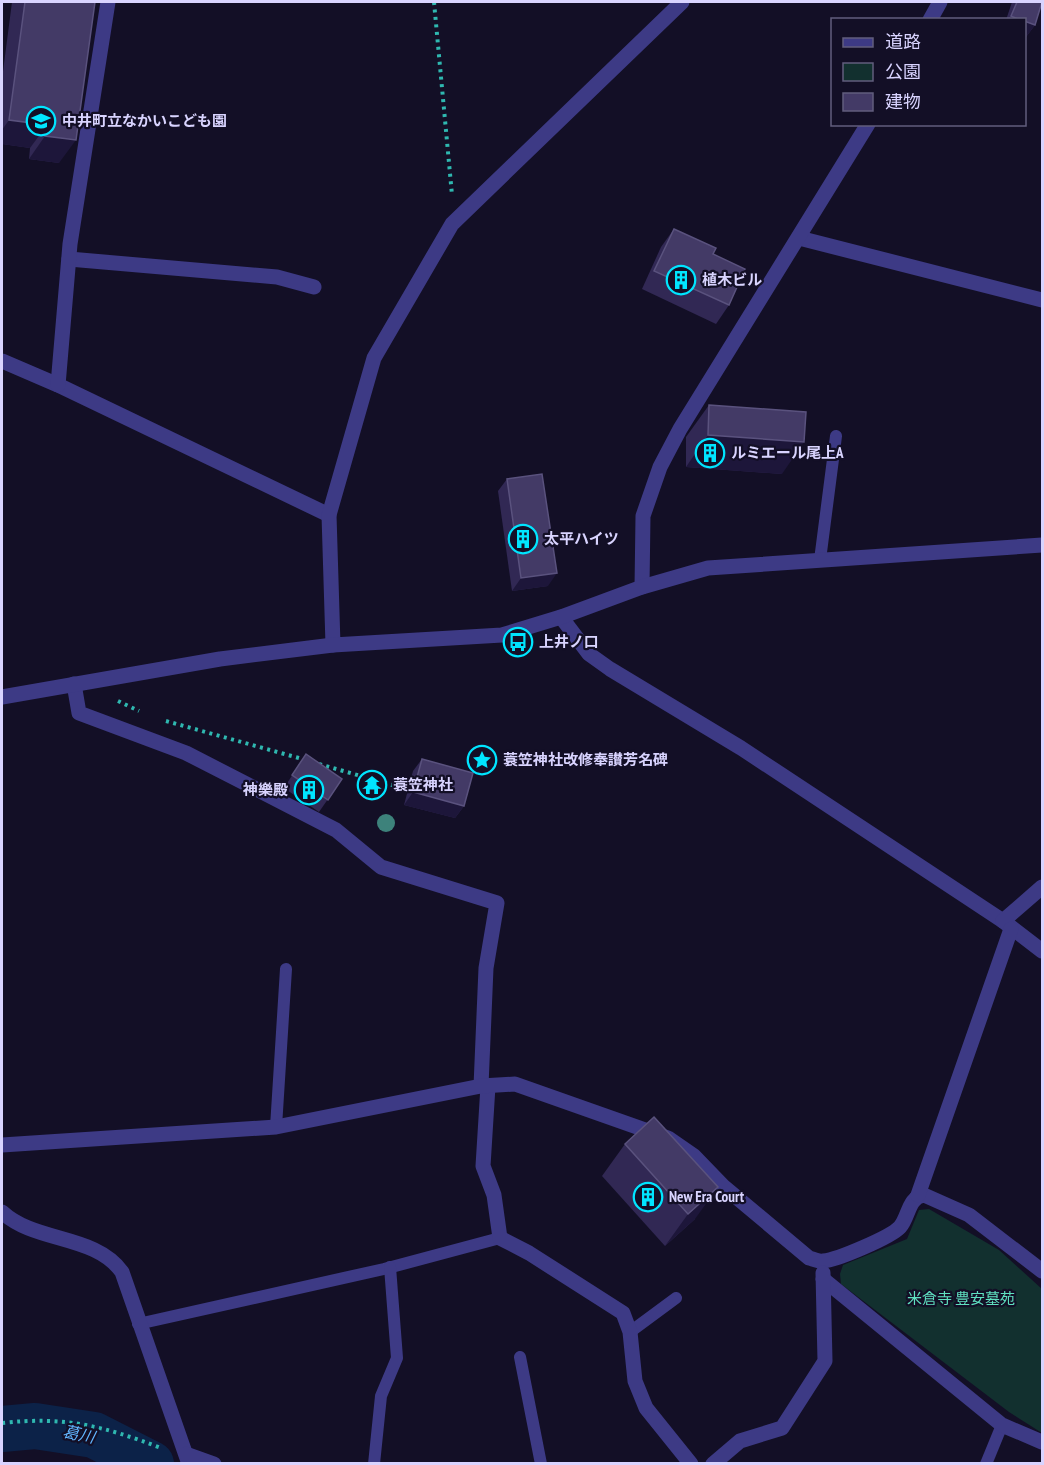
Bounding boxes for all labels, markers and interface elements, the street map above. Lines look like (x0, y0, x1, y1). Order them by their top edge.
legend (831, 18, 1026, 126)
text: 道路 (885, 30, 921, 53)
text: 公園 (885, 60, 921, 83)
text: 建物 (885, 90, 921, 113)
school or university icon: 中井町立なかいこども園 (25, 105, 57, 137)
place label: 中井町立なかいこども園 (62, 111, 227, 130)
building icon: 植木ビル (665, 264, 697, 296)
place label: 植木ビル (702, 270, 762, 289)
building icon: ルミエール尾上A (694, 437, 726, 469)
place label: ルミエール尾上A (731, 443, 844, 462)
building icon: 太平ハイツ (507, 523, 539, 555)
place label: 太平ハイツ (544, 529, 619, 548)
bus stop icon: 上井ノ口 (502, 626, 534, 658)
place label: 上井ノ口 (539, 632, 599, 651)
place icon: 蓑笠神社改修奉讃芳名碑 (466, 744, 498, 776)
place label: 蓑笠神社改修奉讃芳名碑 (503, 750, 668, 769)
temple icon: 蓑笠神社 (356, 769, 388, 801)
building icon: 神樂殿 (293, 774, 325, 806)
place label: 蓑笠神社 (393, 775, 453, 794)
place label: 神樂殿 (242, 780, 288, 799)
building icon: New Era Court (632, 1181, 664, 1213)
place label: New Era Court (669, 1187, 745, 1206)
park label: 米倉寺 豊安墓苑 (907, 1289, 1015, 1308)
water label: 葛川 (61, 1421, 99, 1448)

